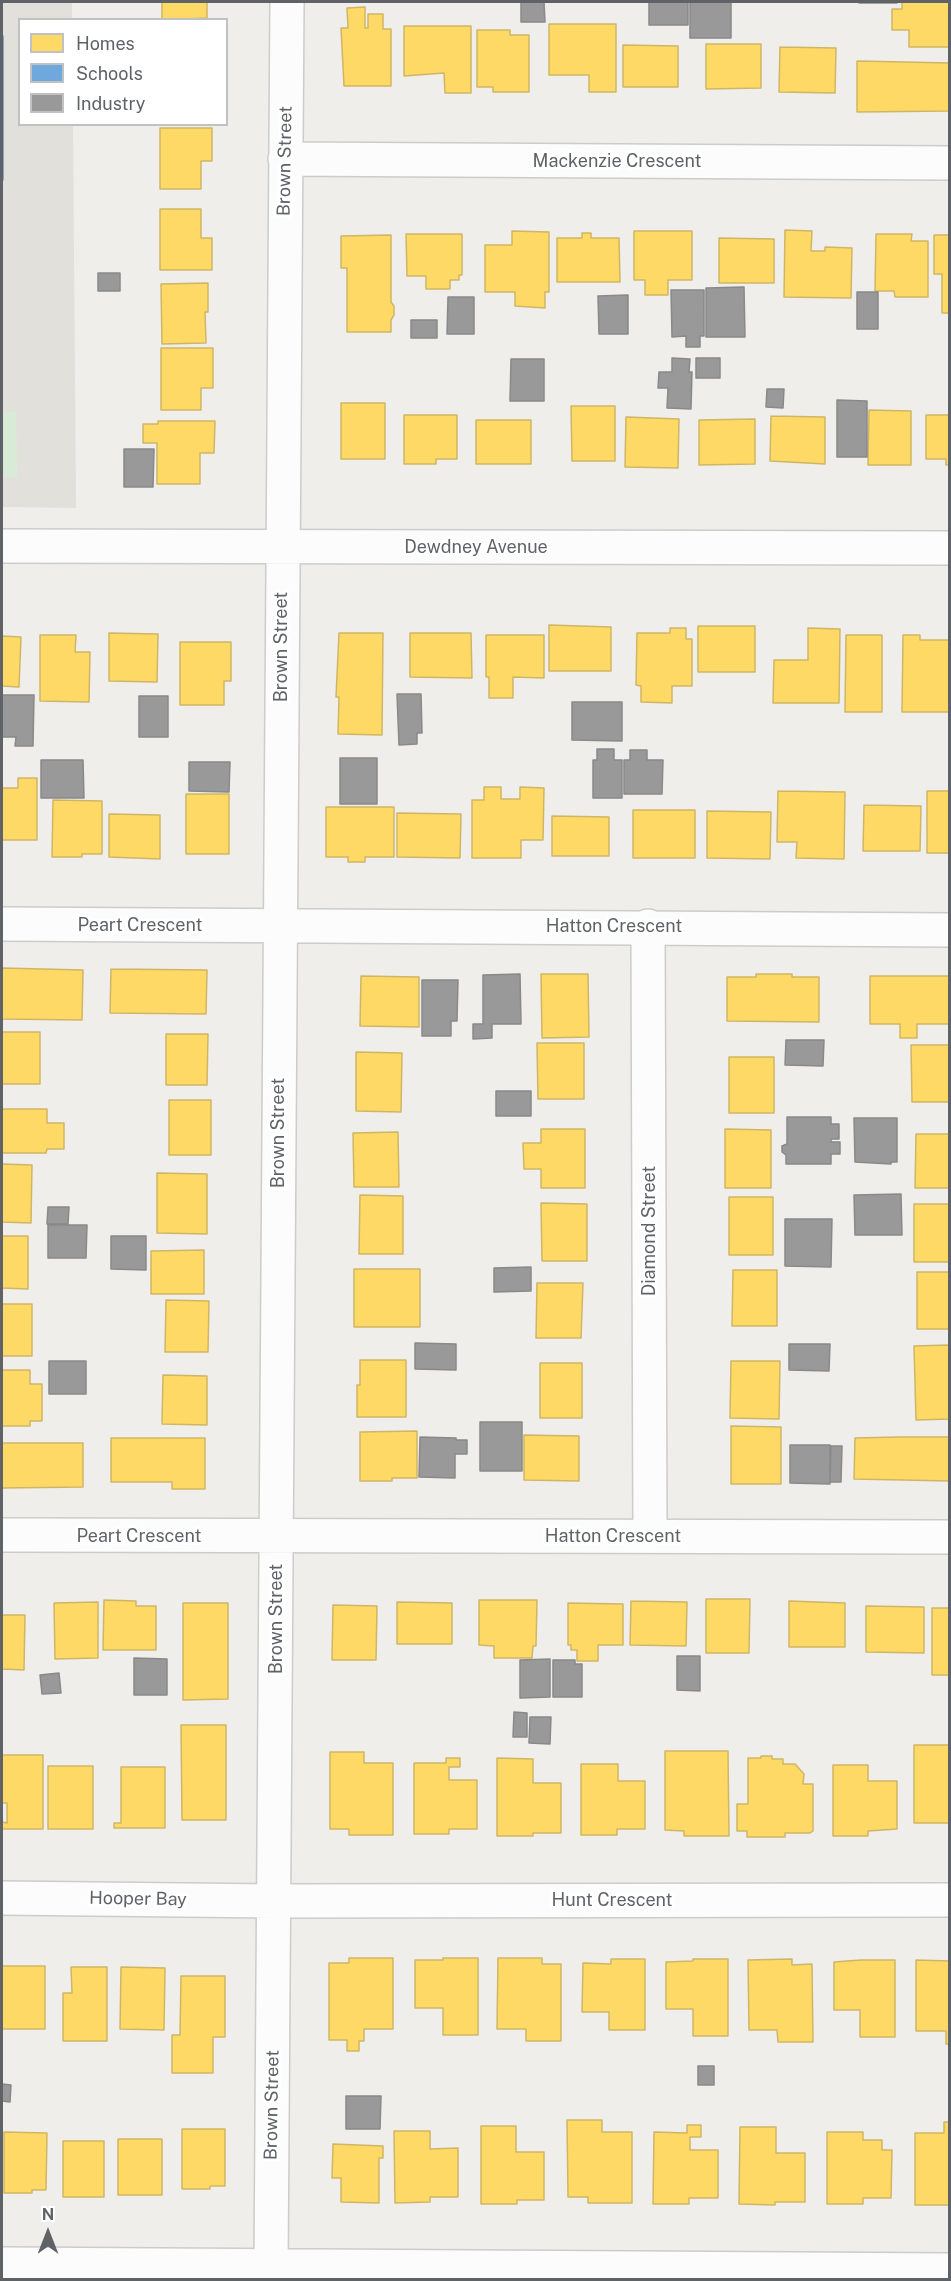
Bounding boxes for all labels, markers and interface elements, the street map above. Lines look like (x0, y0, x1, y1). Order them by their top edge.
legend (18, 18, 228, 126)
text: Homes (76, 33, 135, 54)
text: Schools (76, 63, 143, 84)
text: Industry (76, 93, 145, 114)
street label: Brown Street (273, 106, 297, 216)
street label: Mackenzie Crescent (533, 150, 701, 172)
street label: Dewdney Avenue (404, 536, 548, 558)
street label: Brown Street (270, 592, 292, 702)
street label: Peart Crescent (78, 914, 202, 936)
street label: Hatton Crescent (546, 915, 682, 937)
street label: Brown Street (267, 1078, 289, 1188)
street label: Diamond Street (638, 1166, 660, 1296)
street label: Peart Crescent (77, 1525, 201, 1547)
street label: Hatton Crescent (545, 1525, 681, 1547)
street label: Brown Street (265, 1564, 287, 1674)
street label: Hooper Bay (89, 1887, 187, 1911)
street label: Hunt Crescent (551, 1889, 673, 1911)
street label: Brown Street (260, 2050, 284, 2160)
north arrow (18, 2203, 78, 2263)
text: N (42, 2205, 54, 2224)

